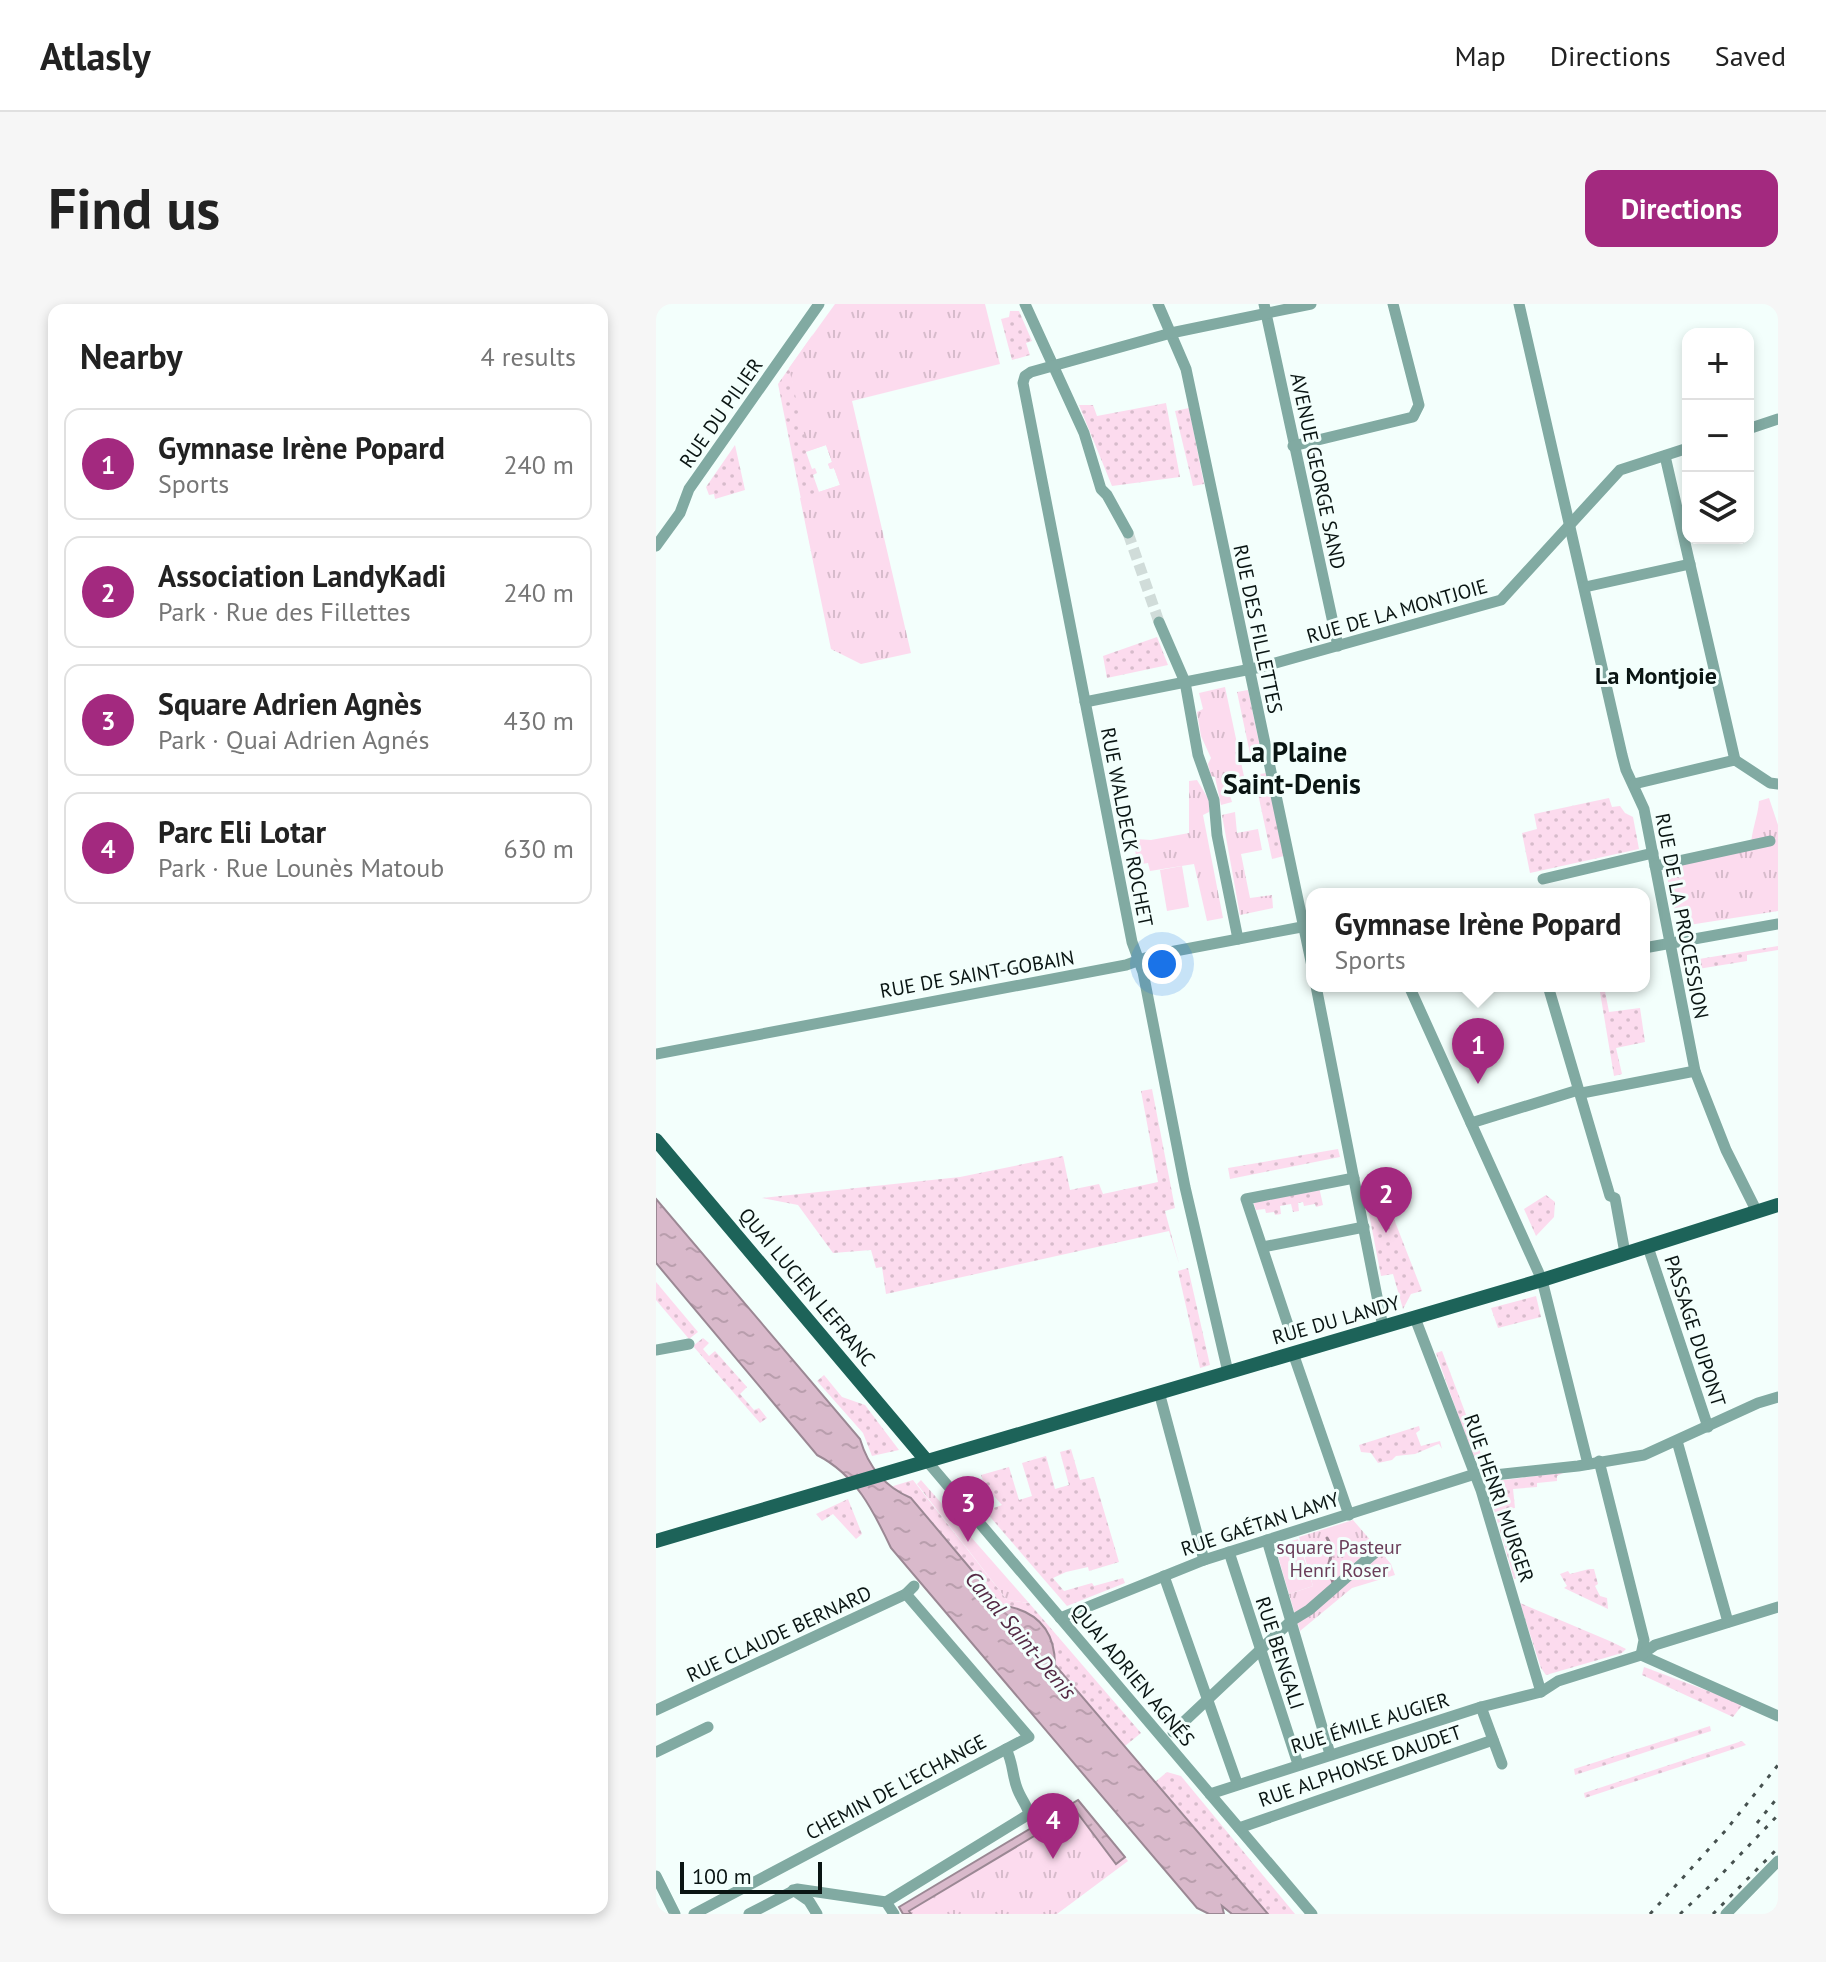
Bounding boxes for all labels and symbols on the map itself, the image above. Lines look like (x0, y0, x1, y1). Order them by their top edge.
street label: RUE DU PILIER (674, 353, 768, 473)
street label: AVENUE GEORGE SAND (1284, 370, 1352, 572)
street label: RUE DES FILLETTES (1227, 542, 1289, 716)
street label: RUE DE LA MONTJOIE (1304, 573, 1490, 649)
district label: La Montjoie (1595, 660, 1717, 691)
street label: RUE WALDECK ROCHET (1095, 725, 1159, 929)
district label: La Plaine Saint-Denis (1223, 733, 1361, 802)
street label: RUE DE LA PROCESSION (1649, 811, 1715, 1021)
street label: RUE DE SAINT-GOBAIN (878, 944, 1076, 1004)
your location (1142, 944, 1182, 984)
pin: 1 (1452, 1018, 1504, 1084)
pin: 2 (1360, 1167, 1412, 1233)
street label: QUAI LUCIEN LEFRANC (733, 1202, 881, 1372)
street label: PASSAGE DUPONT (1658, 1252, 1732, 1410)
street label: RUE DU LANDY (1269, 1289, 1404, 1351)
street label: RUE HENRI MURGER (1458, 1410, 1540, 1586)
pin: 3 (942, 1476, 994, 1542)
street label: RUE GAÉTAN LAMY (1177, 1486, 1343, 1562)
park label: square Pasteur Henri Roser (1276, 1534, 1402, 1583)
water label: Canal Saint-Denis (959, 1565, 1083, 1705)
street label: RUE CLAUDE BERNARD (682, 1580, 876, 1688)
street label: RUE BENGALI (1250, 1593, 1310, 1713)
street label: QUAI ADRIEN AGNÉS (1066, 1598, 1200, 1752)
street label: RUE ÉMILE AUGIER (1288, 1686, 1453, 1759)
street label: RUE ALPHONSE DAUDET (1255, 1719, 1465, 1813)
street label: CHEMIN DE L'ECHANGE (801, 1728, 991, 1846)
pin: 4 (1027, 1793, 1079, 1859)
scale bar (680, 1858, 822, 1894)

